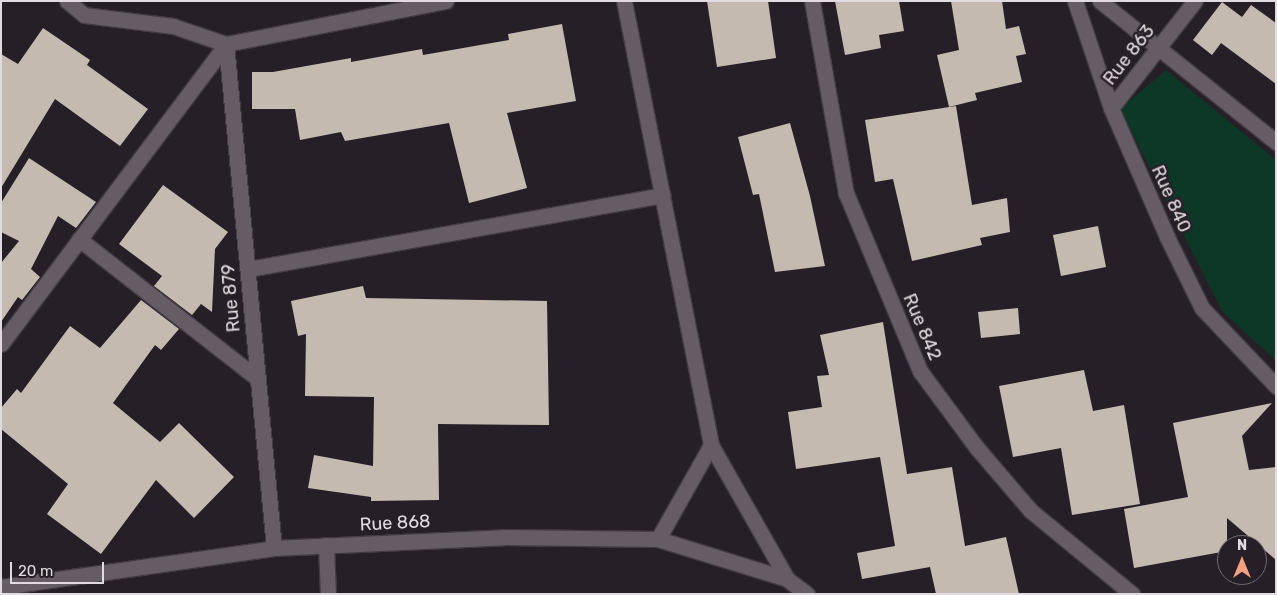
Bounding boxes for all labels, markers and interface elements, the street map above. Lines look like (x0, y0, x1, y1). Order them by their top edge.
street label: Rue 863 (1099, 21, 1159, 89)
street label: Rue 840 (1147, 162, 1195, 236)
street label: Rue 879 (217, 263, 245, 333)
street label: Rue 842 (898, 290, 946, 364)
street label: Rue 868 (359, 510, 431, 536)
north arrow (1217, 535, 1267, 585)
text: N (1237, 537, 1247, 554)
scale bar (12, 552, 106, 584)
text: 20 m (18, 562, 53, 580)

